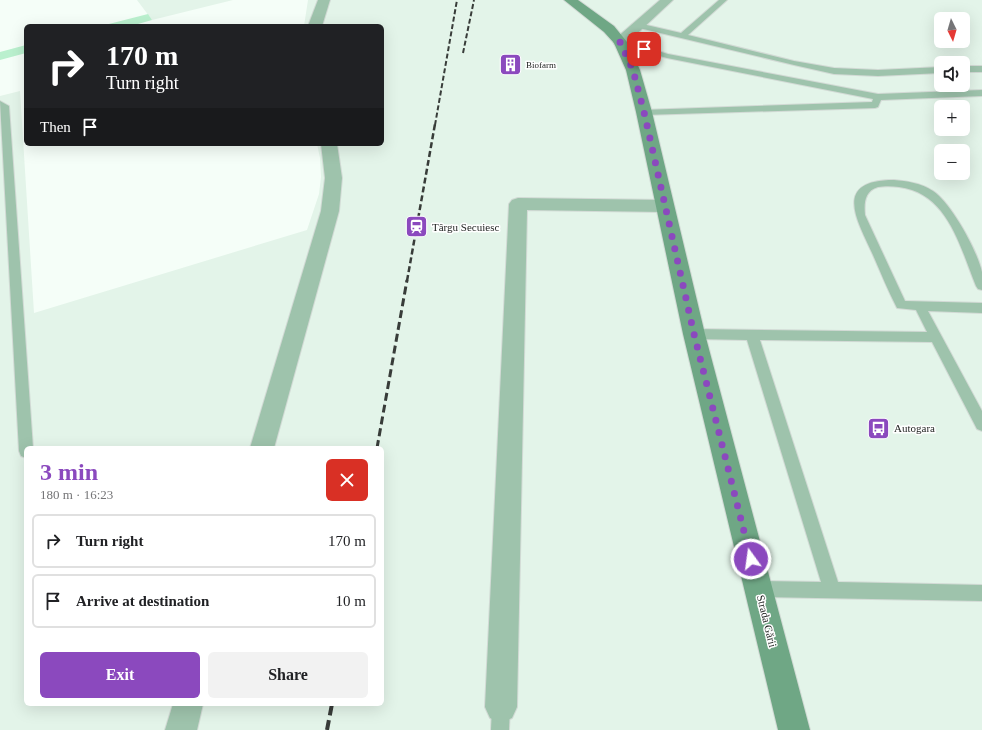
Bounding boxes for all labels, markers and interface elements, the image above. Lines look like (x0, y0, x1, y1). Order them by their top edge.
north arrow (934, 12, 970, 48)
map controls (934, 12, 970, 180)
pin (627, 32, 661, 66)
icon: arrive (633, 38, 655, 60)
icon: right (40, 40, 92, 92)
text: 170 m (106, 40, 178, 71)
building icon: Biofarm (498, 52, 524, 78)
button: sound (934, 56, 970, 92)
place label: Biofarm (526, 60, 556, 70)
text: Turn right (106, 73, 179, 93)
button: + (934, 100, 970, 136)
icon: arrive (79, 116, 101, 138)
text: Then (40, 119, 71, 135)
button: − (934, 144, 970, 180)
station icon: Târgu Secuiesc (403, 214, 429, 240)
place label: Târgu Secuiesc (432, 221, 499, 233)
bus stop icon: Autogara (865, 415, 891, 441)
place label: Autogara (894, 422, 935, 434)
text: 3 min (40, 459, 98, 485)
button: close (326, 459, 368, 501)
text: 180 m · 16:23 (40, 487, 113, 502)
icon: right (42, 530, 64, 552)
text: Turn right (76, 533, 143, 549)
text: 170 m (328, 533, 366, 549)
position arrow (730, 538, 772, 580)
icon: arrive (42, 590, 64, 612)
text: Arrive at destination (76, 593, 209, 609)
text: 10 m (336, 593, 366, 609)
street label: Strada Gării (755, 594, 779, 648)
button: Exit (40, 652, 200, 698)
button: Share (208, 652, 368, 698)

